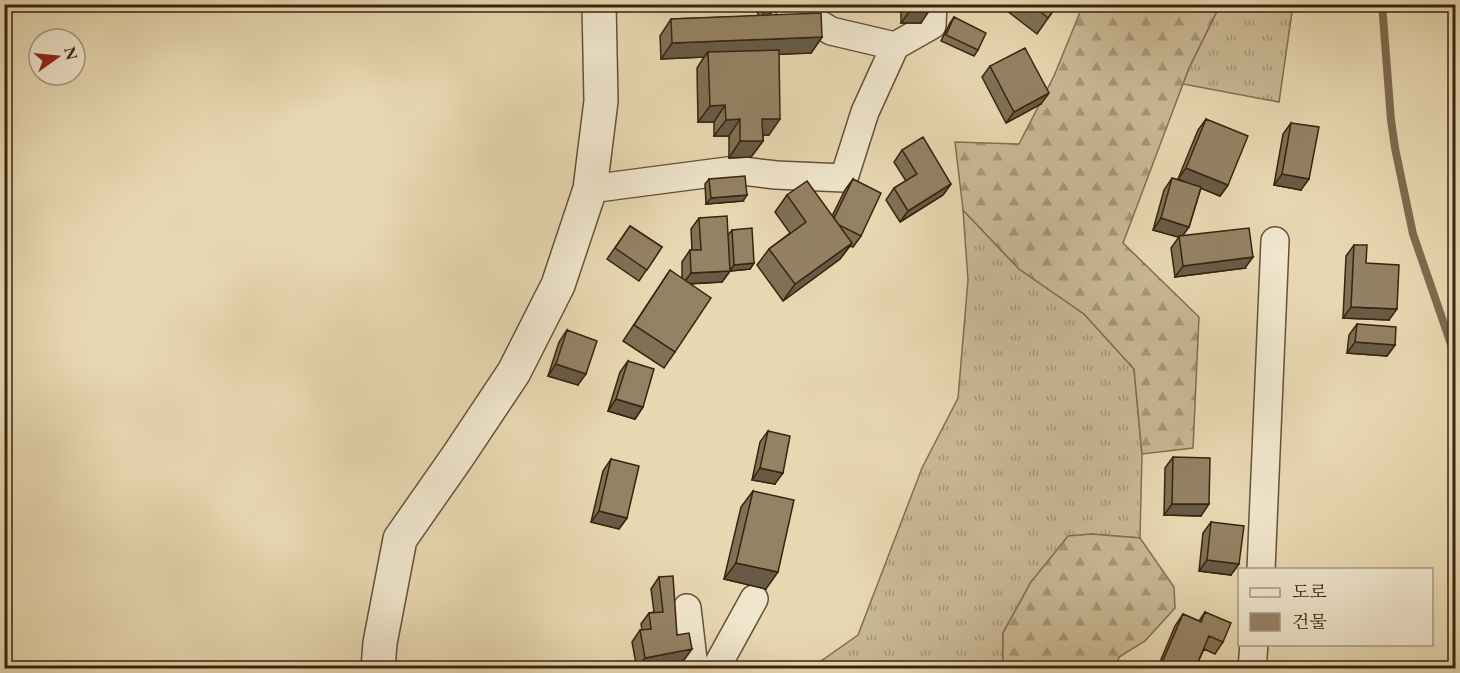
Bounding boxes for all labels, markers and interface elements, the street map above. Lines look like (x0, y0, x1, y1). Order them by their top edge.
north arrow (27, 27, 87, 87)
text: N (59, 44, 83, 62)
legend (1238, 568, 1433, 646)
text: 도로 (1292, 580, 1327, 603)
text: 건물 (1292, 610, 1327, 633)

